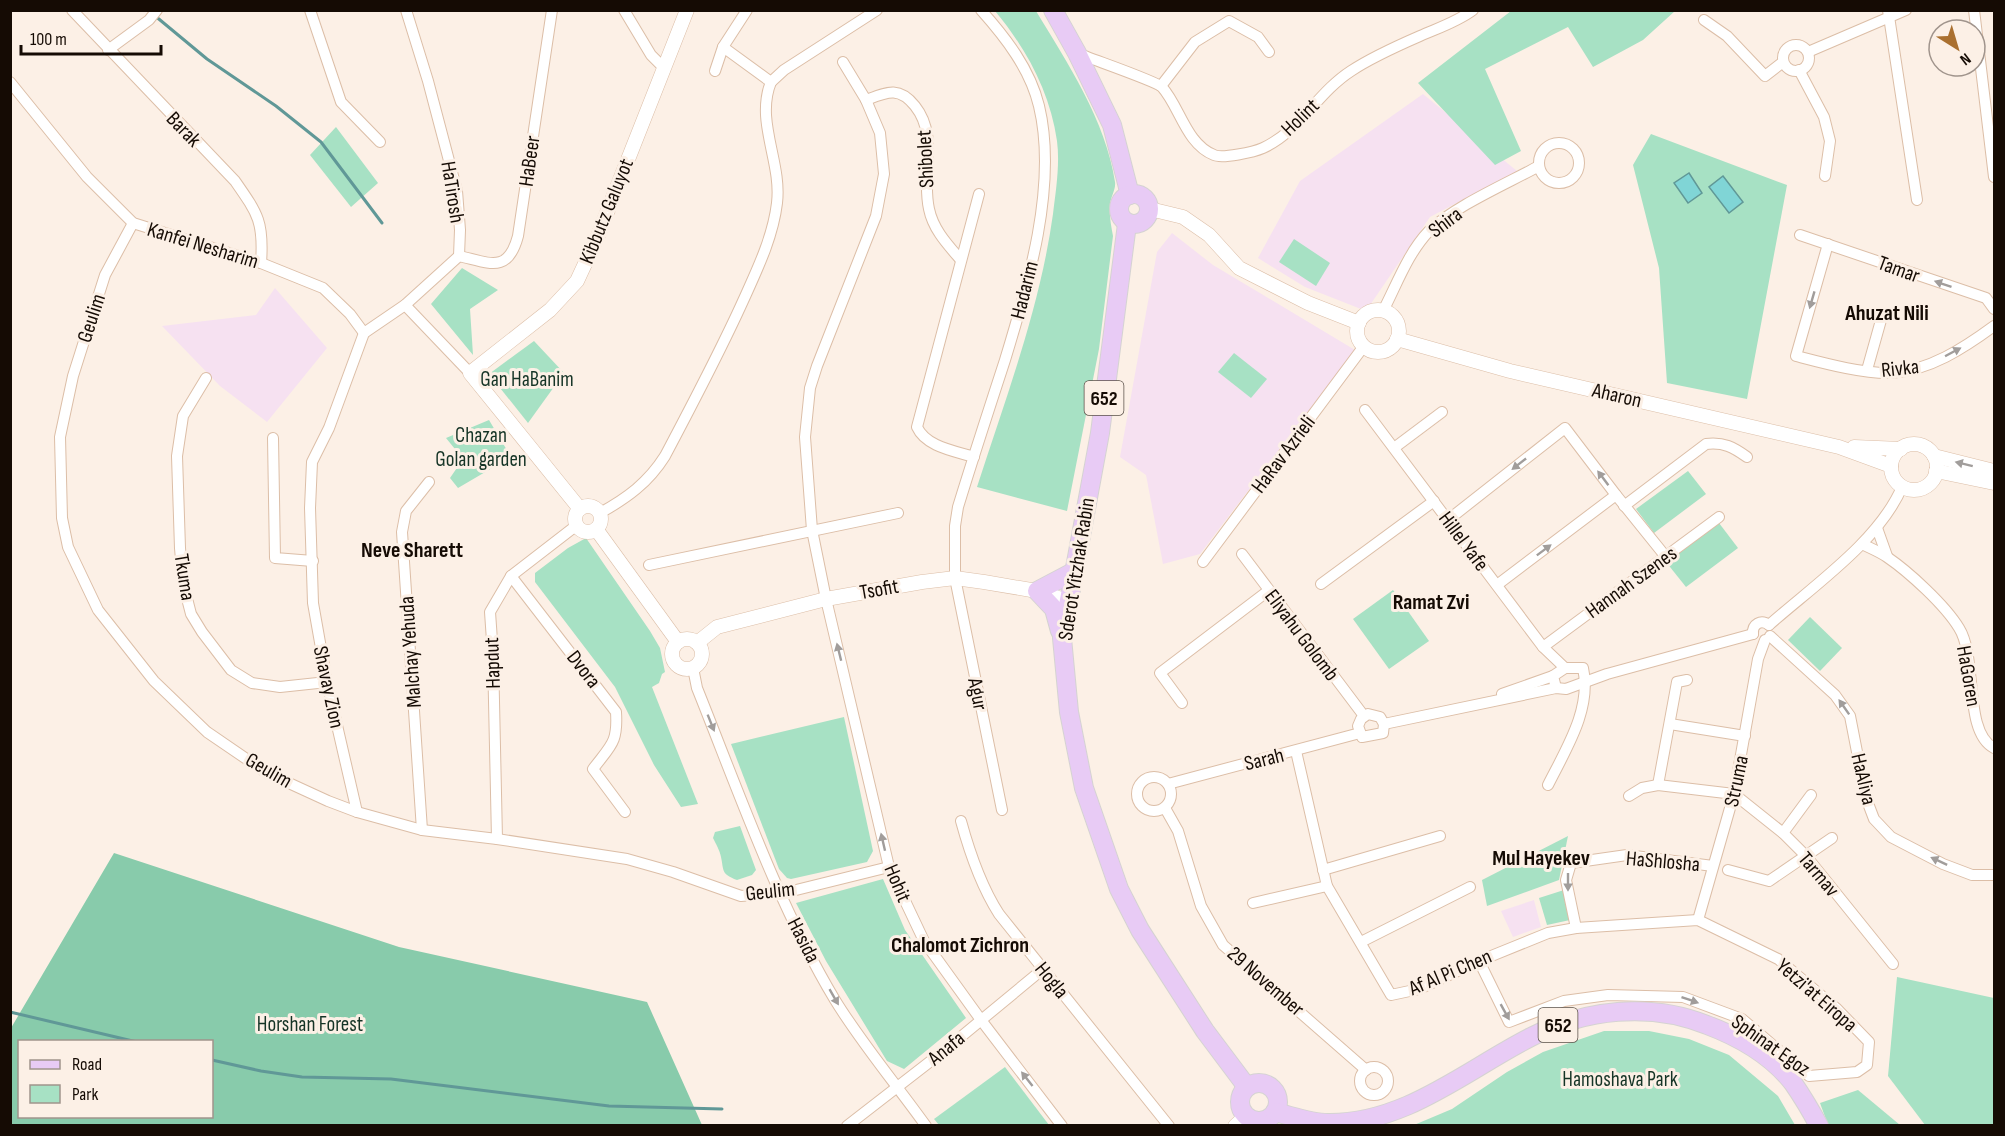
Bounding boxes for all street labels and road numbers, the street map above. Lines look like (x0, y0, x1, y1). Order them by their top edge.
street label: Holint (1276, 93, 1325, 141)
street label: Barak (161, 107, 206, 152)
street label: Shibolet (911, 129, 940, 189)
street label: HaBeer (514, 134, 545, 188)
street label: Kibbutz Galuyot (574, 155, 639, 267)
street label: HaTirosh (435, 159, 470, 225)
street label: Shira (1424, 202, 1467, 243)
street label: Kanfei Nesharim (144, 217, 261, 274)
street label: Tamar (1874, 250, 1923, 289)
street label: Hadarim (1005, 258, 1044, 322)
street label: Geulim (72, 291, 111, 346)
street label: Rivka (1880, 354, 1920, 383)
street label: Aharon (1589, 377, 1644, 413)
road number: 652 (1084, 381, 1124, 415)
street label: HaRav Azrieli (1246, 410, 1321, 498)
street label: Sderot Yitzhak Rabin (1053, 496, 1100, 642)
street label: Hillel Yafe (1433, 507, 1494, 576)
street label: Hannah Szenes (1581, 541, 1682, 624)
street label: Tkuma (169, 552, 201, 602)
street label: Tsofit (858, 574, 900, 605)
street label: Eliyahu Golomb (1259, 585, 1344, 686)
street label: Malchay Yehuda (394, 595, 427, 709)
street label: Hapdut (479, 637, 506, 689)
street label: Shavay Zion (308, 644, 349, 731)
street label: HaGoren (1951, 644, 1986, 708)
street label: Dvora (561, 646, 606, 693)
street label: Agur (962, 675, 993, 712)
street label: Sarah (1242, 743, 1286, 776)
street label: Geulim (241, 747, 296, 794)
street label: HaAliya (1845, 751, 1882, 807)
street label: Struma (1719, 753, 1754, 809)
street label: HaShlosha (1625, 846, 1701, 877)
street label: Tarmav (1793, 847, 1845, 902)
street label: Hohit (878, 861, 917, 906)
street label: Geulim (744, 876, 796, 907)
street label: Hasida (782, 914, 825, 967)
street label: 29 November (1222, 941, 1309, 1022)
street label: Af Al Pi Chen (1404, 944, 1495, 1001)
street label: Yetzi'at Eiropa (1771, 953, 1862, 1037)
street label: Hogla (1029, 957, 1074, 1004)
road number: 652 (1538, 1008, 1578, 1042)
street label: Sphinat Egoz (1727, 1009, 1815, 1082)
street label: Anafa (922, 1026, 970, 1071)

